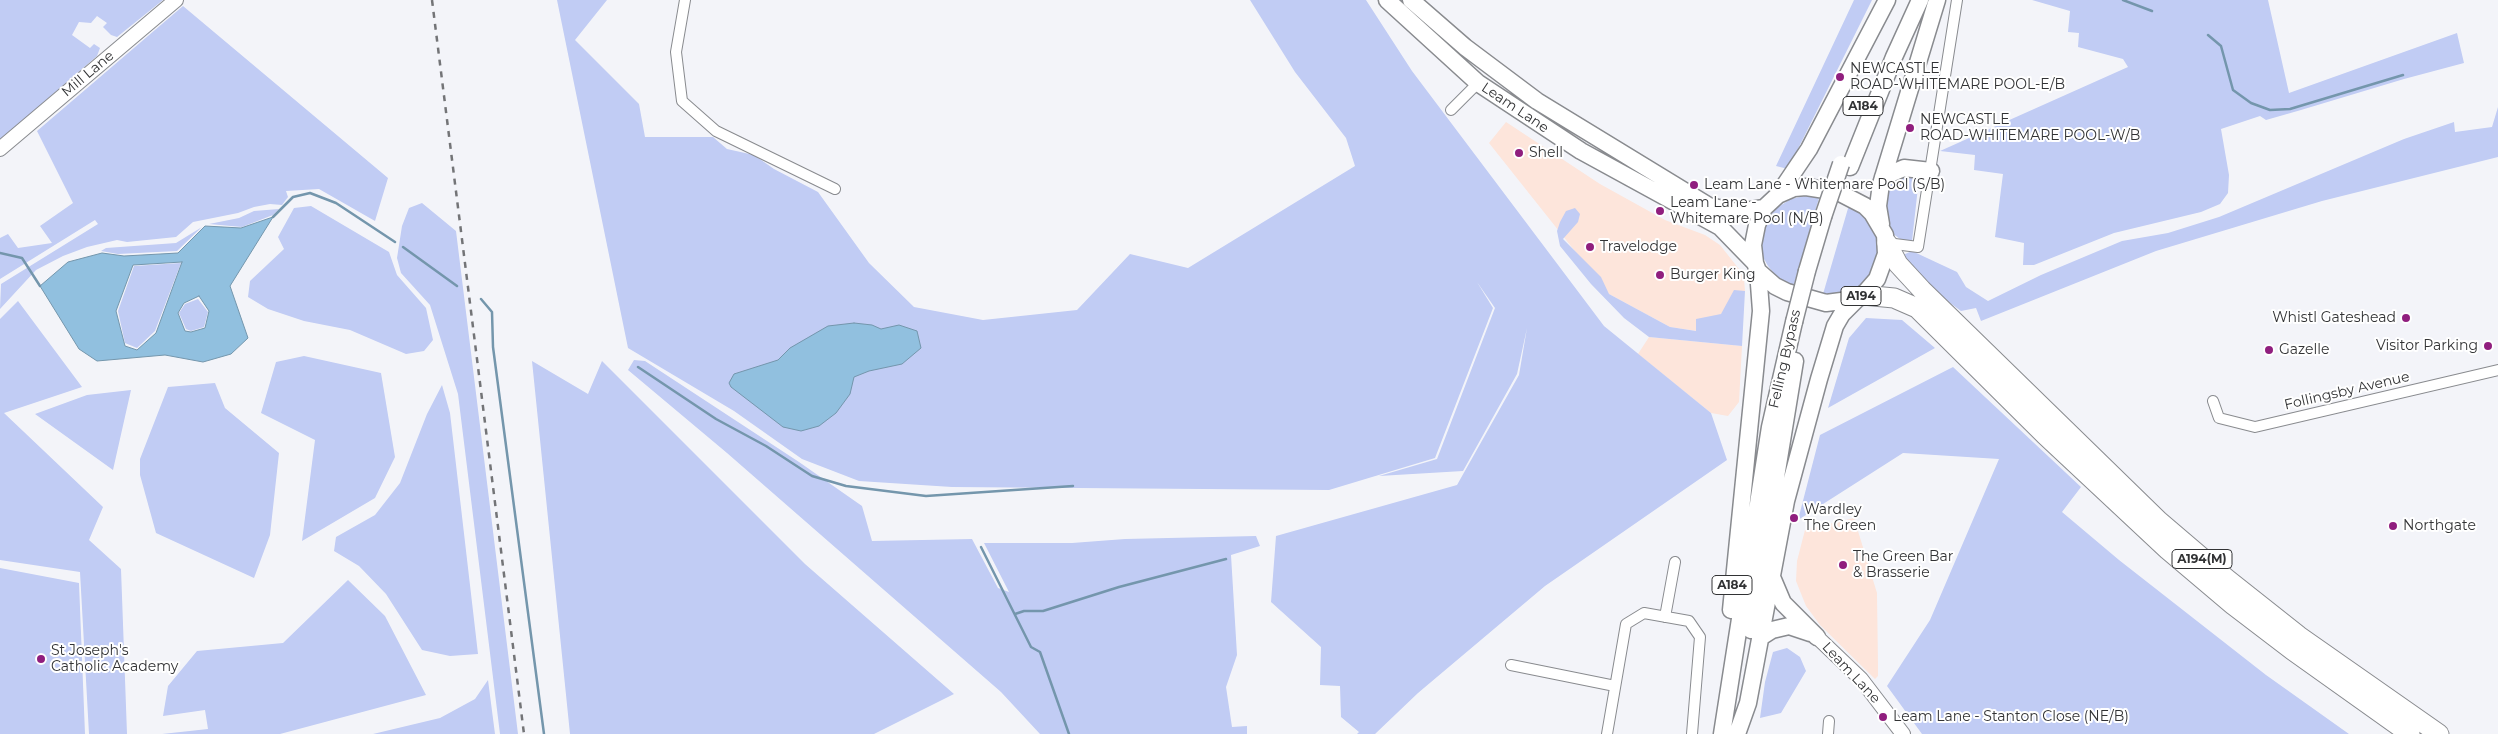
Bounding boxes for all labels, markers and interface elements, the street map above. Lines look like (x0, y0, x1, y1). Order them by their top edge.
street label: Mill Lane (59, 47, 117, 101)
place label: NEWCASTLE ROAD-WHITEMARE POOL-E/B (1850, 61, 2065, 94)
marker: NEWCASTLE ROAD-WHITEMARE POOL-E/B (1834, 71, 1846, 83)
street label: Leam Lane (1478, 79, 1552, 137)
road number: A184 (1843, 96, 1883, 115)
place label: NEWCASTLE ROAD-WHITEMARE POOL-W/B (1920, 112, 2140, 144)
marker: NEWCASTLE ROAD-WHITEMARE POOL-W/B (1904, 122, 1916, 134)
place label: Shell (1529, 145, 1563, 161)
marker: Shell (1513, 147, 1525, 159)
place label: Leam Lane - Whitemare Pool (S/B) (1704, 177, 1945, 193)
marker: Leam Lane - Whitemare Pool (S/B) (1688, 179, 1700, 191)
place label: Leam Lane - Whitemare Pool (N/B) (1670, 195, 1824, 228)
marker: Leam Lane - Whitemare Pool (N/B) (1654, 205, 1666, 217)
place label: Travelodge (1600, 239, 1677, 255)
marker: Travelodge (1584, 241, 1596, 253)
place label: Burger King (1670, 267, 1756, 283)
marker: Burger King (1654, 269, 1666, 281)
road number: A194 (1841, 286, 1881, 306)
street label: Felling Bypass (1766, 308, 1804, 410)
place label: Whistl Gateshead (2272, 310, 2396, 326)
marker: Whistl Gateshead (2400, 312, 2412, 324)
place label: Visitor Parking (2376, 338, 2478, 354)
marker: Visitor Parking (2482, 340, 2494, 352)
place label: Gazelle (2279, 342, 2330, 358)
marker: Gazelle (2263, 344, 2275, 356)
street label: Follingsby Avenue (2283, 368, 2411, 414)
place label: Wardley The Green (1804, 502, 1876, 534)
marker: Wardley The Green (1788, 512, 1800, 524)
place label: Northgate (2403, 518, 2476, 534)
marker: Northgate (2387, 520, 2399, 532)
place label: The Green Bar & Brasserie (1853, 549, 1953, 582)
road number: A194(M) (2172, 550, 2232, 568)
marker: The Green Bar & Brasserie (1837, 559, 1849, 571)
road number: A184 (1712, 576, 1752, 594)
street label: Leam Lane (1818, 639, 1884, 707)
place label: St Joseph's Catholic Academy (51, 643, 178, 676)
marker: St Joseph's Catholic Academy (35, 653, 47, 665)
place label: Leam Lane - Stanton Close (NE/B) (1893, 709, 2129, 725)
marker: Leam Lane - Stanton Close (NE/B) (1877, 711, 1889, 723)

